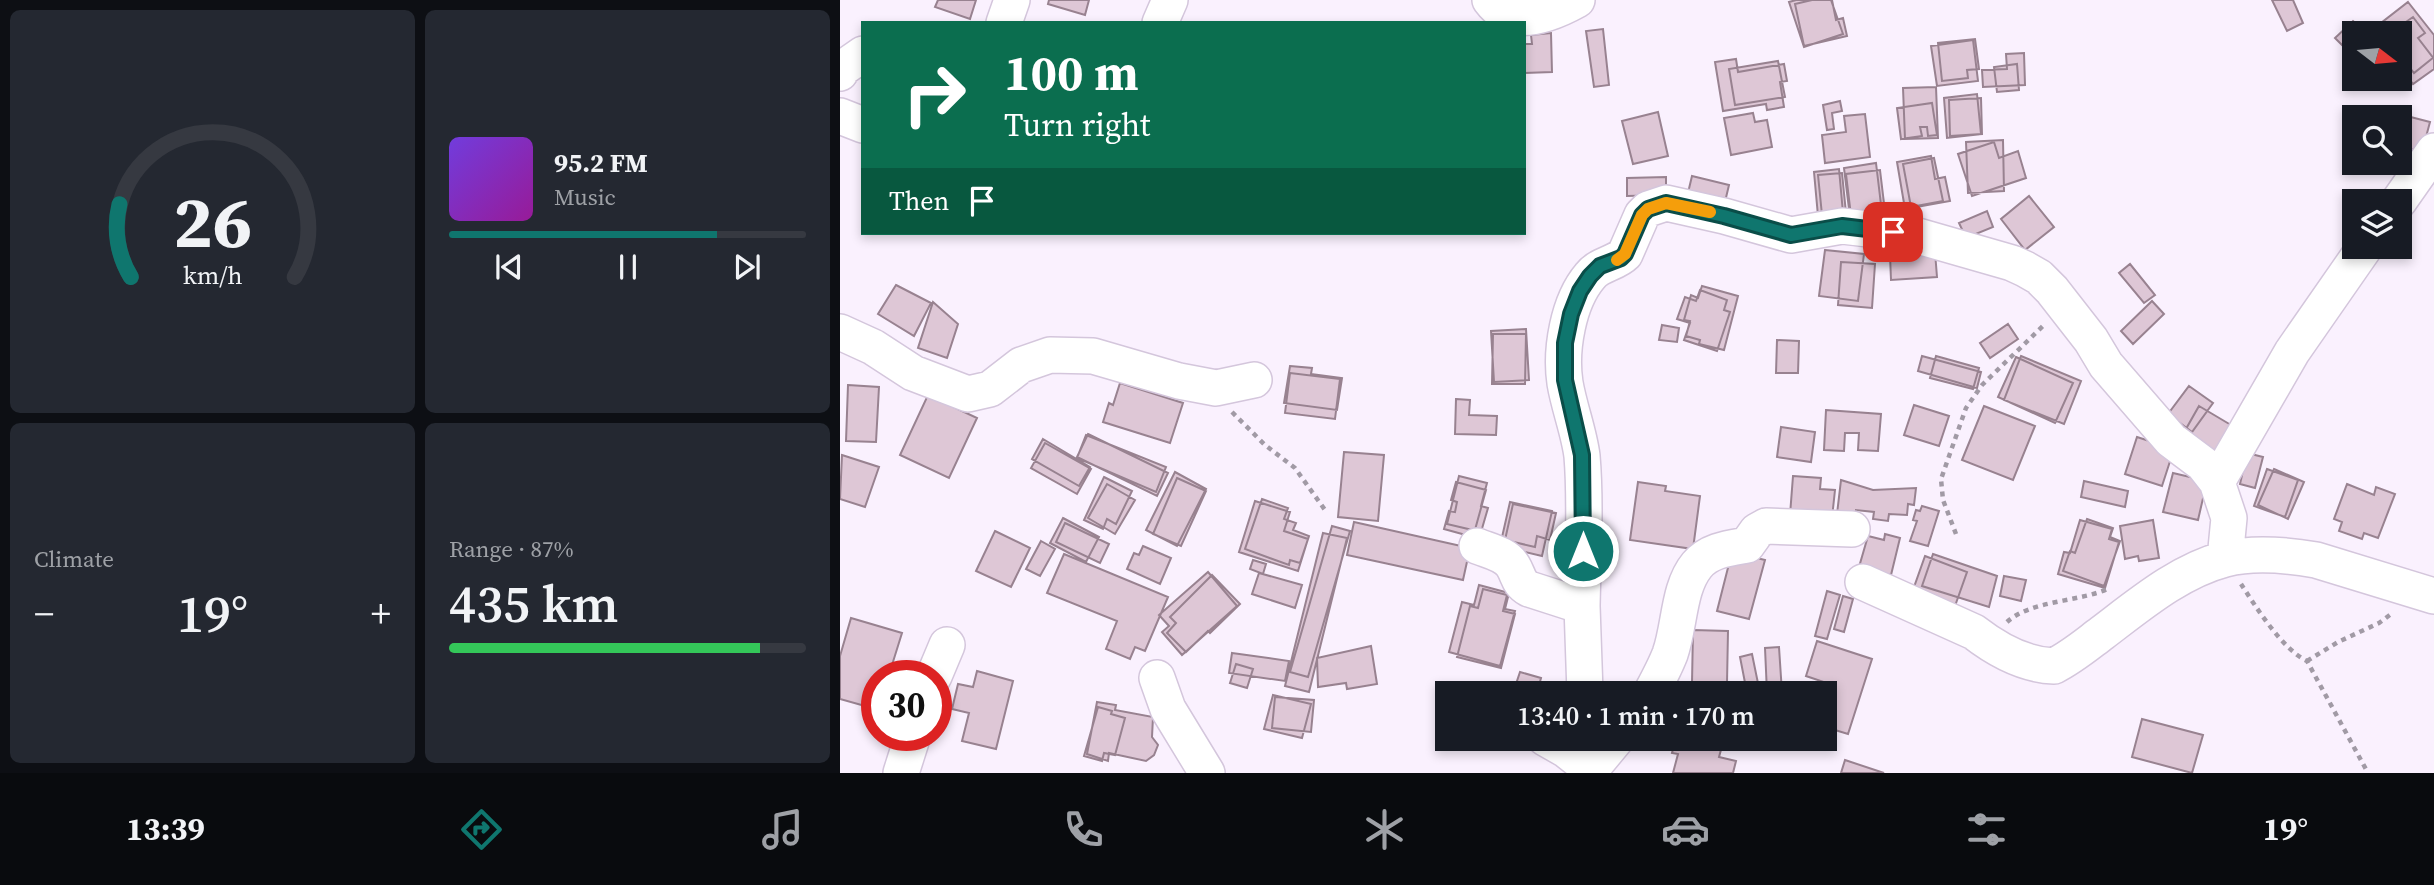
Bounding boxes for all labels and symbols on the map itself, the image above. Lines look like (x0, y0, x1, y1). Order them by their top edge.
north arrow (2342, 21, 2412, 91)
pin (1863, 202, 1923, 262)
position arrow (1546, 514, 1620, 588)
speed limit sign: 30 (861, 660, 952, 751)

